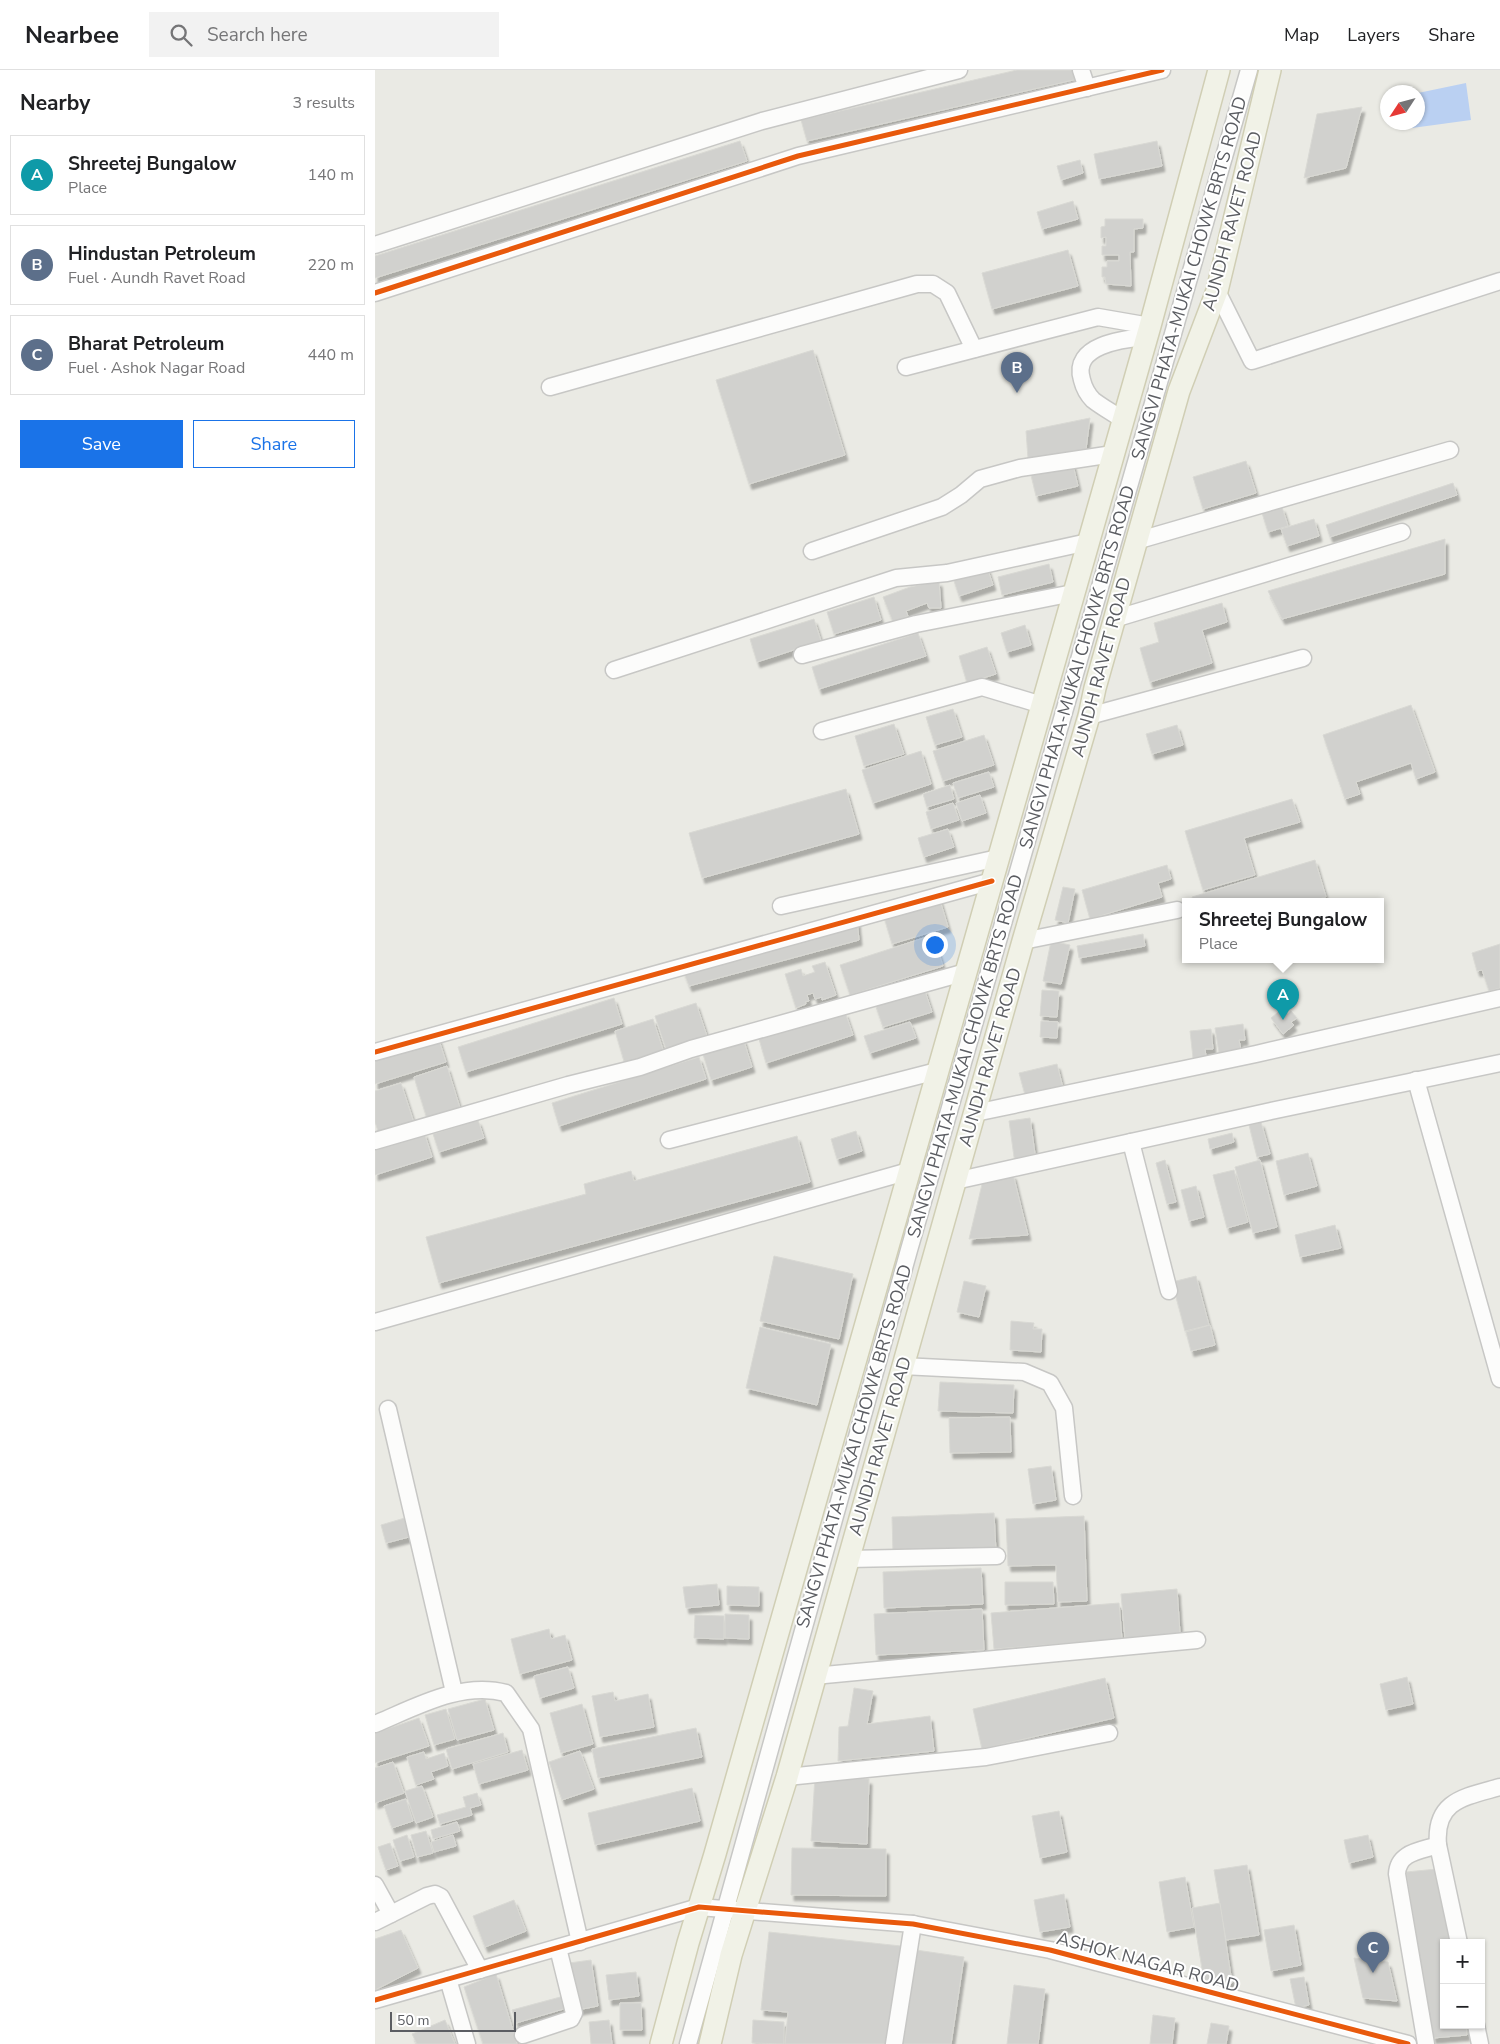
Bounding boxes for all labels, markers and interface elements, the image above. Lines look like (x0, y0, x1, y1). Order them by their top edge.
search box (149, 12, 499, 57)
text: Nearbee (25, 19, 119, 51)
icon: search (167, 21, 195, 49)
text: Search here (207, 22, 308, 48)
text: Map (1284, 23, 1319, 47)
text: Layers (1347, 23, 1400, 47)
text: Share (1428, 23, 1475, 47)
north arrow (1380, 85, 1425, 130)
text: Nearby (20, 89, 90, 117)
text: 3 results (293, 92, 355, 114)
street label: SANGVI PHATA-MUKAI CHOWK BRTS ROAD (1125, 93, 1253, 463)
street label: AUNDH RAVET ROAD (1196, 128, 1268, 314)
text: Shreetej Bungalow (68, 151, 237, 177)
text: A (31, 164, 43, 186)
text: 140 m (307, 164, 354, 186)
text: Place (68, 177, 107, 199)
text: Hindustan Petroleum (68, 241, 256, 267)
text: B (31, 254, 43, 276)
text: 220 m (307, 254, 354, 276)
text: Fuel · Aundh Ravet Road (68, 267, 246, 289)
text: Bharat Petroleum (68, 331, 224, 357)
text: C (32, 344, 42, 366)
text: 440 m (307, 344, 354, 366)
pin: B (1001, 352, 1033, 393)
text: Fuel · Ashok Nagar Road (68, 357, 245, 379)
button: Save (20, 420, 183, 468)
button: Share (193, 420, 355, 468)
street label: SANGVI PHATA-MUKAI CHOWK BRTS ROAD (1013, 482, 1141, 852)
street label: AUNDH RAVET ROAD (1065, 574, 1137, 760)
street label: SANGVI PHATA-MUKAI CHOWK BRTS ROAD (901, 871, 1029, 1241)
popup (1182, 898, 1384, 963)
text: Shreetej Bungalow (1199, 907, 1367, 933)
your location (922, 932, 948, 958)
text: Place (1199, 933, 1238, 955)
street label: AUNDH RAVET ROAD (953, 965, 1027, 1149)
pin: A (1267, 979, 1299, 1020)
street label: SANGVI PHATA-MUKAI CHOWK BRTS ROAD (790, 1261, 918, 1631)
street label: AUNDH RAVET ROAD (843, 1354, 917, 1538)
street label: ASHOK NAGAR ROAD (1054, 1926, 1242, 1998)
pin: C (1357, 1932, 1389, 1973)
map controls (1440, 1939, 1485, 2029)
button: + (1440, 1939, 1485, 1984)
button: − (1440, 1984, 1485, 2029)
scale bar (390, 2009, 516, 2032)
text: 50 m (397, 2011, 429, 2030)

